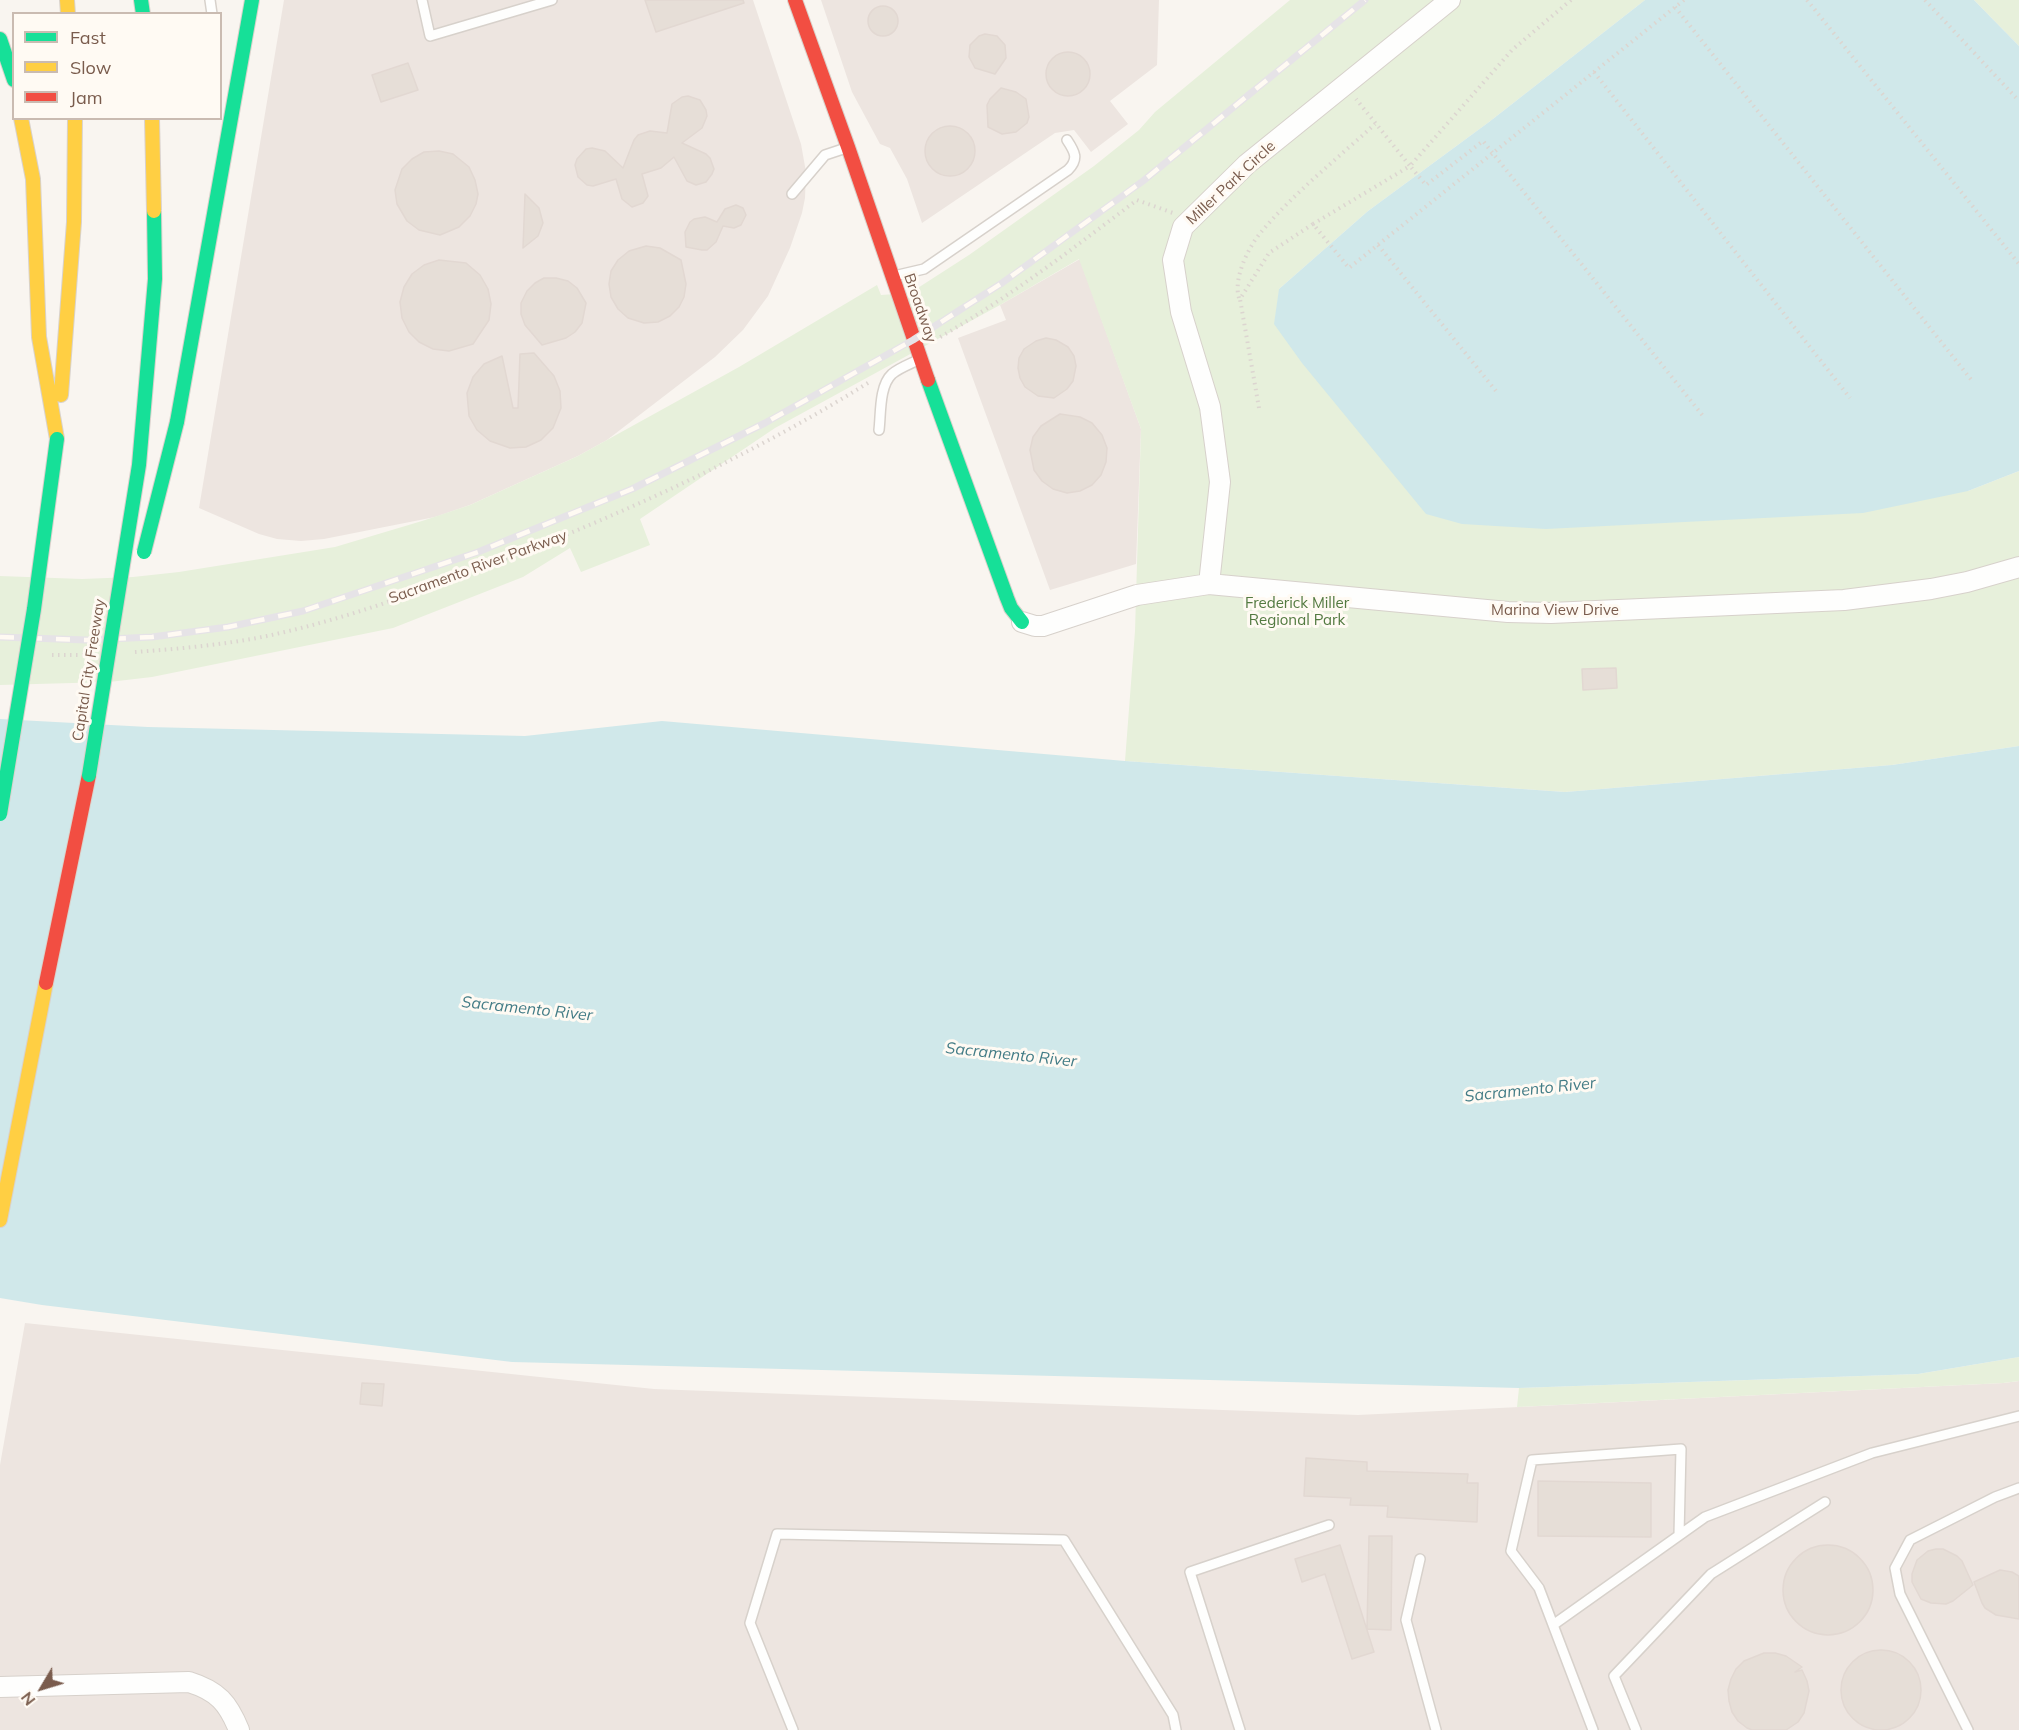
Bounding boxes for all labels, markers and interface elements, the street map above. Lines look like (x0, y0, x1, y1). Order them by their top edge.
legend (12, 12, 222, 120)
text: Fast (70, 26, 106, 49)
text: Slow (70, 56, 111, 79)
text: Jam (70, 86, 103, 109)
street label: Miller Park Circle (1183, 137, 1279, 229)
street label: Broadway (900, 271, 940, 345)
street label: Sacramento River Parkway (386, 526, 570, 608)
park label: Frederick Miller Regional Park (1245, 594, 1349, 629)
street label: Capital City Freeway (69, 597, 109, 743)
street label: Marina View Drive (1491, 601, 1619, 619)
water label: Sacramento River (461, 993, 593, 1025)
water label: Sacramento River (945, 1039, 1077, 1071)
water label: Sacramento River (1464, 1074, 1596, 1106)
north arrow (12, 1658, 72, 1718)
text: N (16, 1688, 39, 1710)

